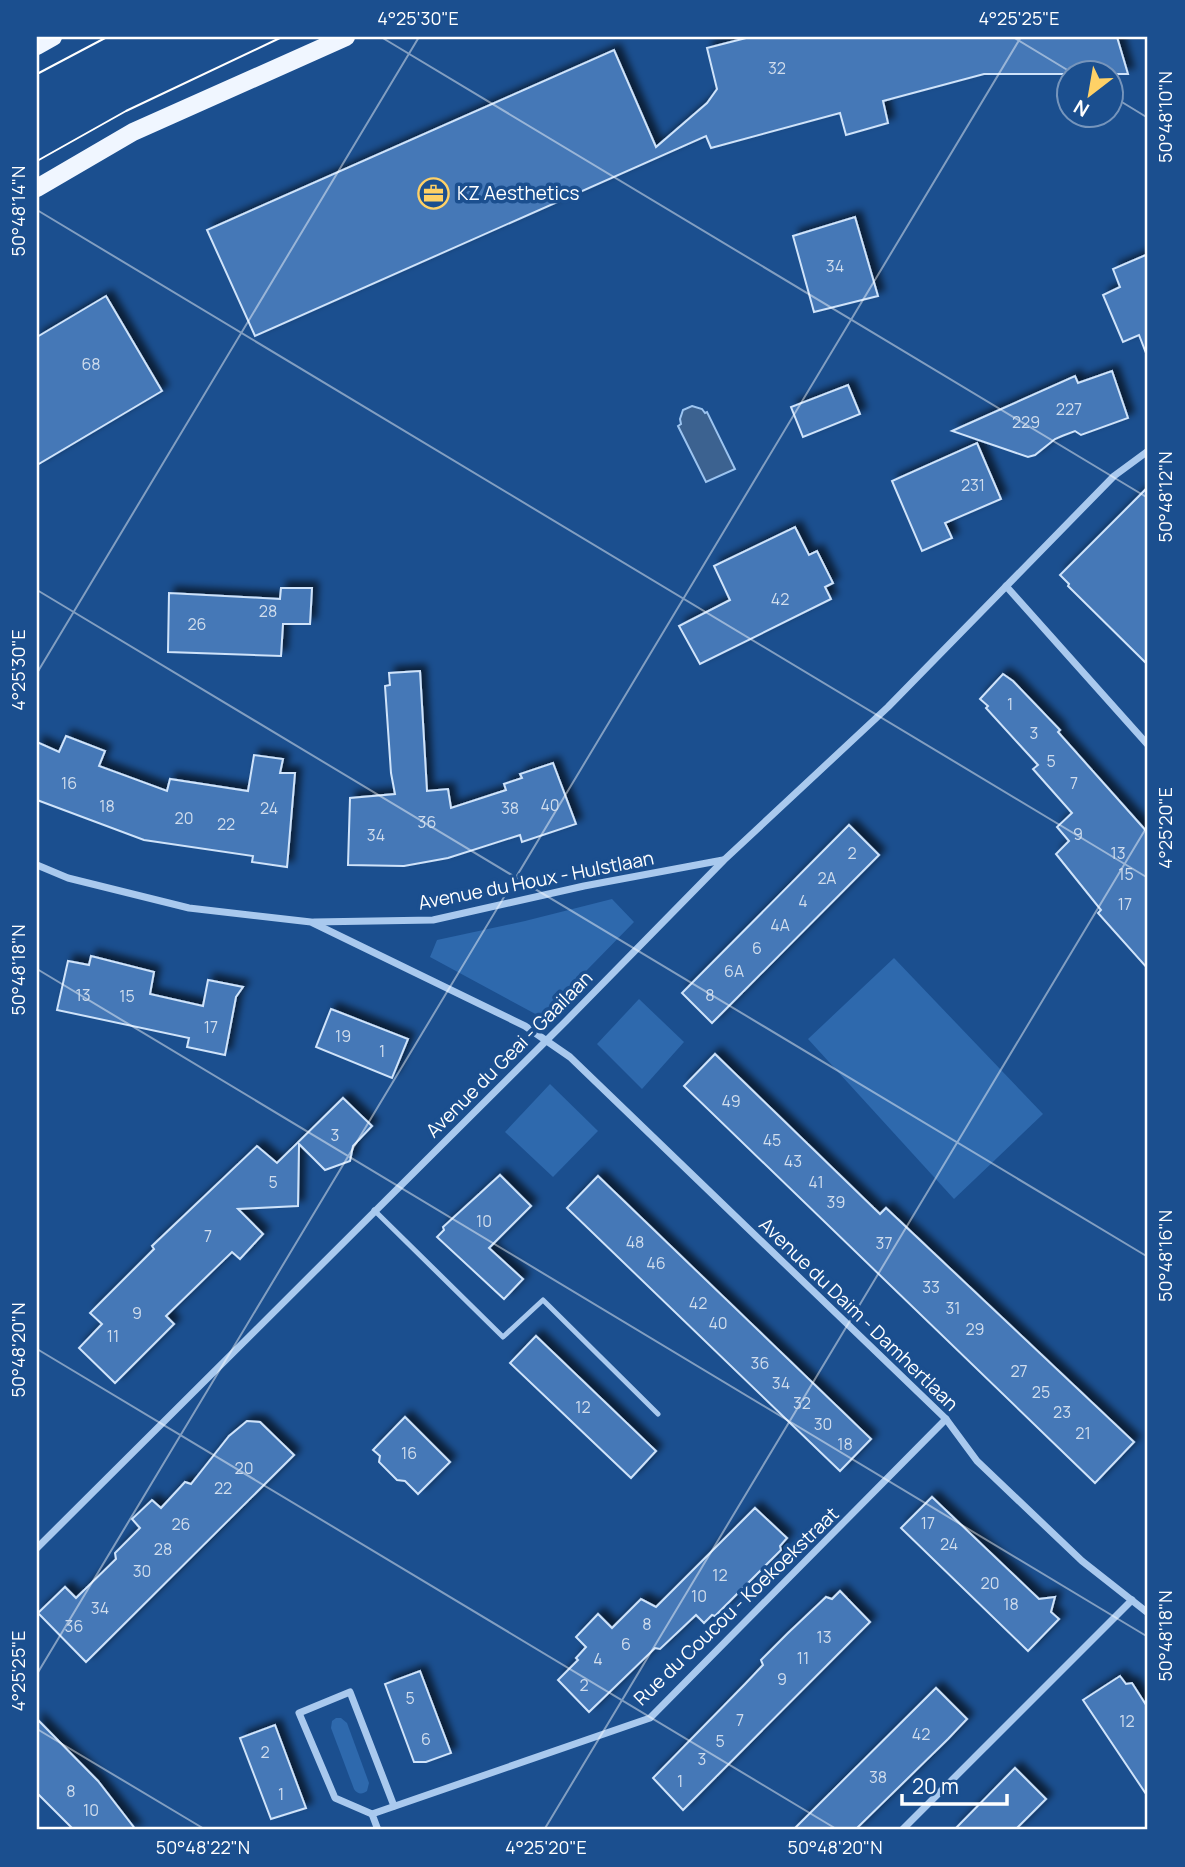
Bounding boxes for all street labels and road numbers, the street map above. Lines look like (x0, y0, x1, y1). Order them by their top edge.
street label: Avenue du Houx - Hulstlaan (416, 844, 656, 916)
street label: Avenue du Geai - Gaailaan (420, 965, 598, 1143)
street label: Avenue du Daim - Damhertlaan (754, 1212, 964, 1416)
street label: Rue du Coucou - Koekoekstraat (628, 1501, 844, 1711)

